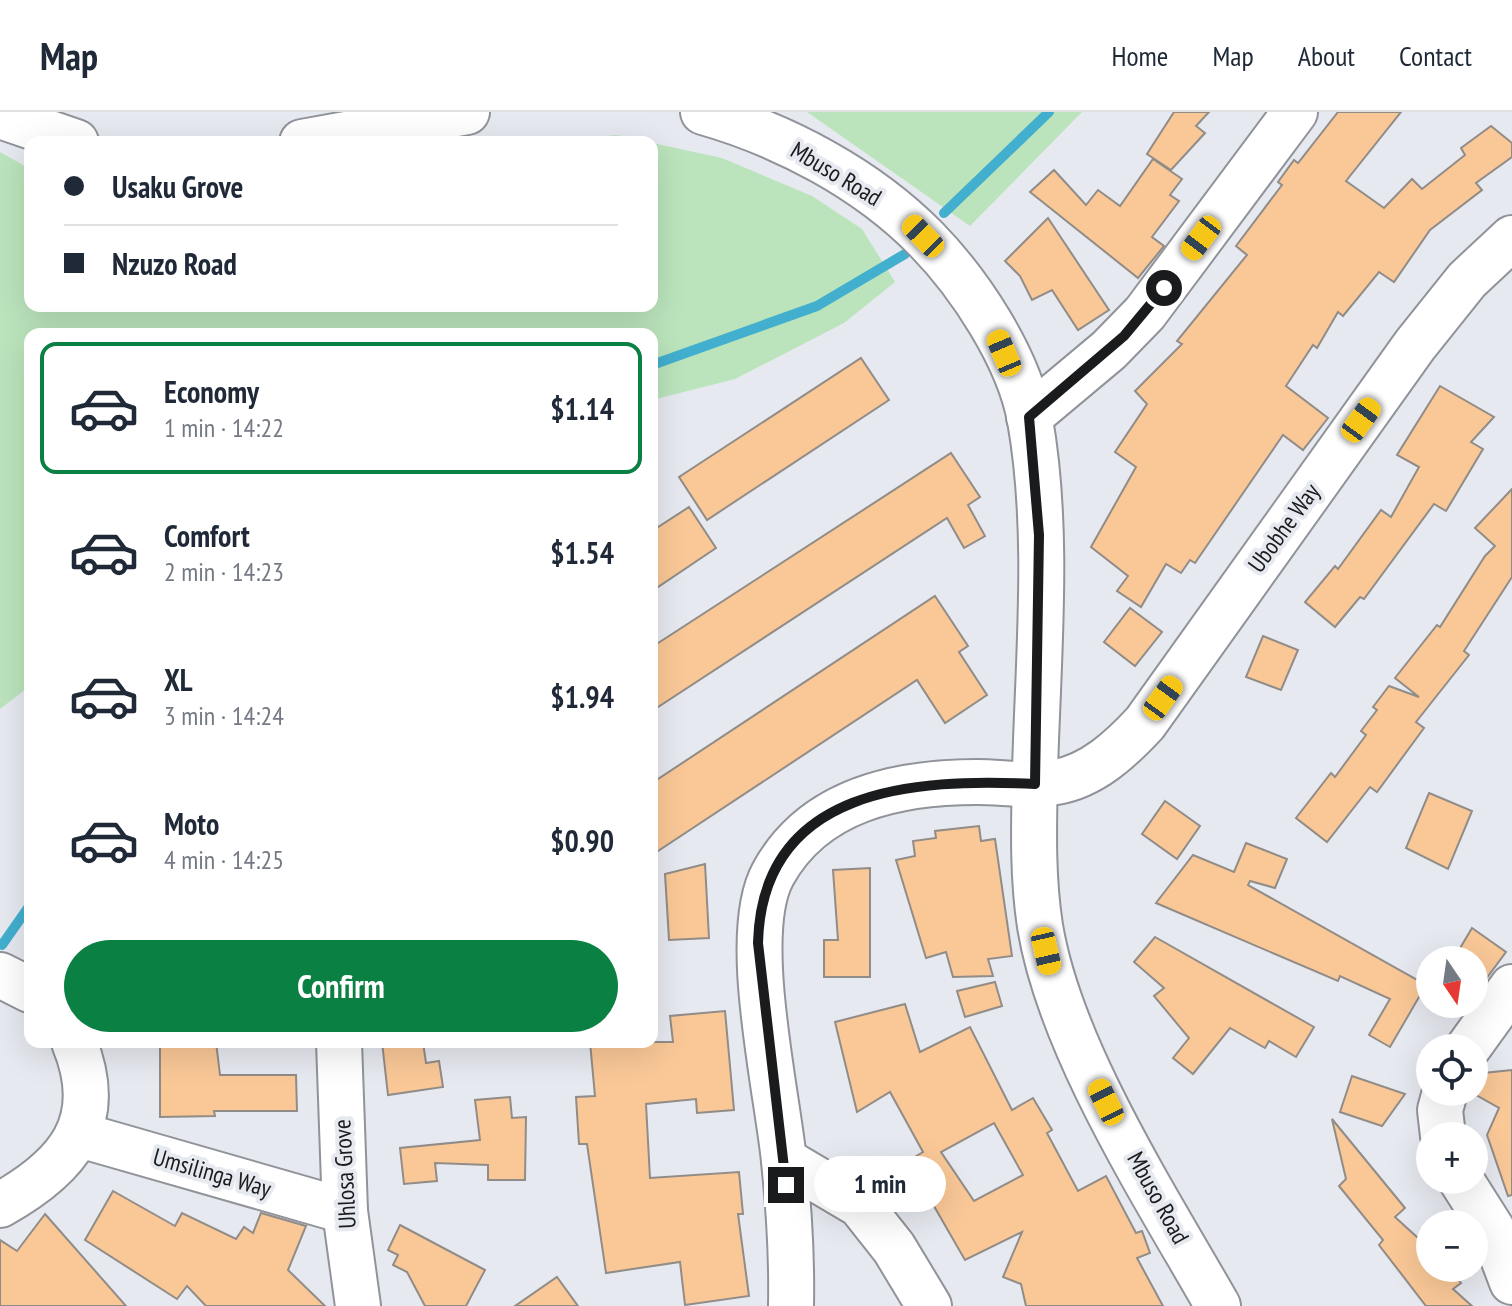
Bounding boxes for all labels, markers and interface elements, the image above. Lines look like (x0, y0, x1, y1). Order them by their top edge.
text: Map (40, 31, 98, 80)
text: Home (1112, 37, 1168, 74)
text: Map (1212, 37, 1254, 74)
text: About (1298, 37, 1355, 74)
text: Contact (1399, 37, 1472, 74)
street label: Mbuso Road (785, 134, 887, 213)
text: Usaku Grove (112, 167, 243, 206)
car (898, 210, 948, 262)
car (1177, 212, 1225, 264)
text: Nzuzo Road (112, 244, 237, 283)
route start (1146, 270, 1182, 306)
car (984, 326, 1024, 380)
icon: car (68, 372, 140, 444)
text: Economy (164, 372, 259, 411)
text: $1.14 (550, 389, 614, 428)
car (1337, 394, 1385, 446)
text: 1 min · 14:22 (164, 411, 284, 444)
street label: Ubobhe Way (1241, 477, 1326, 578)
icon: car (68, 516, 140, 588)
text: Comfort (164, 516, 250, 555)
text: $1.54 (550, 533, 614, 572)
text: 2 min · 14:23 (164, 555, 284, 588)
icon: car (68, 660, 140, 732)
text: XL (164, 660, 193, 699)
car (1139, 672, 1187, 724)
text: $1.94 (550, 677, 614, 716)
text: 3 min · 14:24 (164, 699, 284, 732)
icon: car (68, 804, 140, 876)
text: Moto (164, 804, 219, 843)
text: $0.90 (550, 821, 614, 860)
text: 4 min · 14:25 (164, 843, 284, 876)
car (1029, 925, 1063, 977)
button: Confirm (64, 940, 618, 1032)
north arrow (1416, 946, 1488, 1018)
map controls (1416, 946, 1488, 1282)
button: locate (1416, 1034, 1488, 1106)
car (1085, 1075, 1127, 1129)
street label: Uhlosa Grove (326, 1119, 363, 1230)
button: + (1416, 1122, 1488, 1194)
street label: Umsilinga Way (150, 1141, 275, 1204)
street label: Mbuso Road (1120, 1146, 1196, 1249)
callout: 1 min (814, 1157, 946, 1213)
route end (768, 1167, 804, 1203)
text: 1 min (854, 1167, 906, 1200)
button: − (1416, 1210, 1488, 1282)

